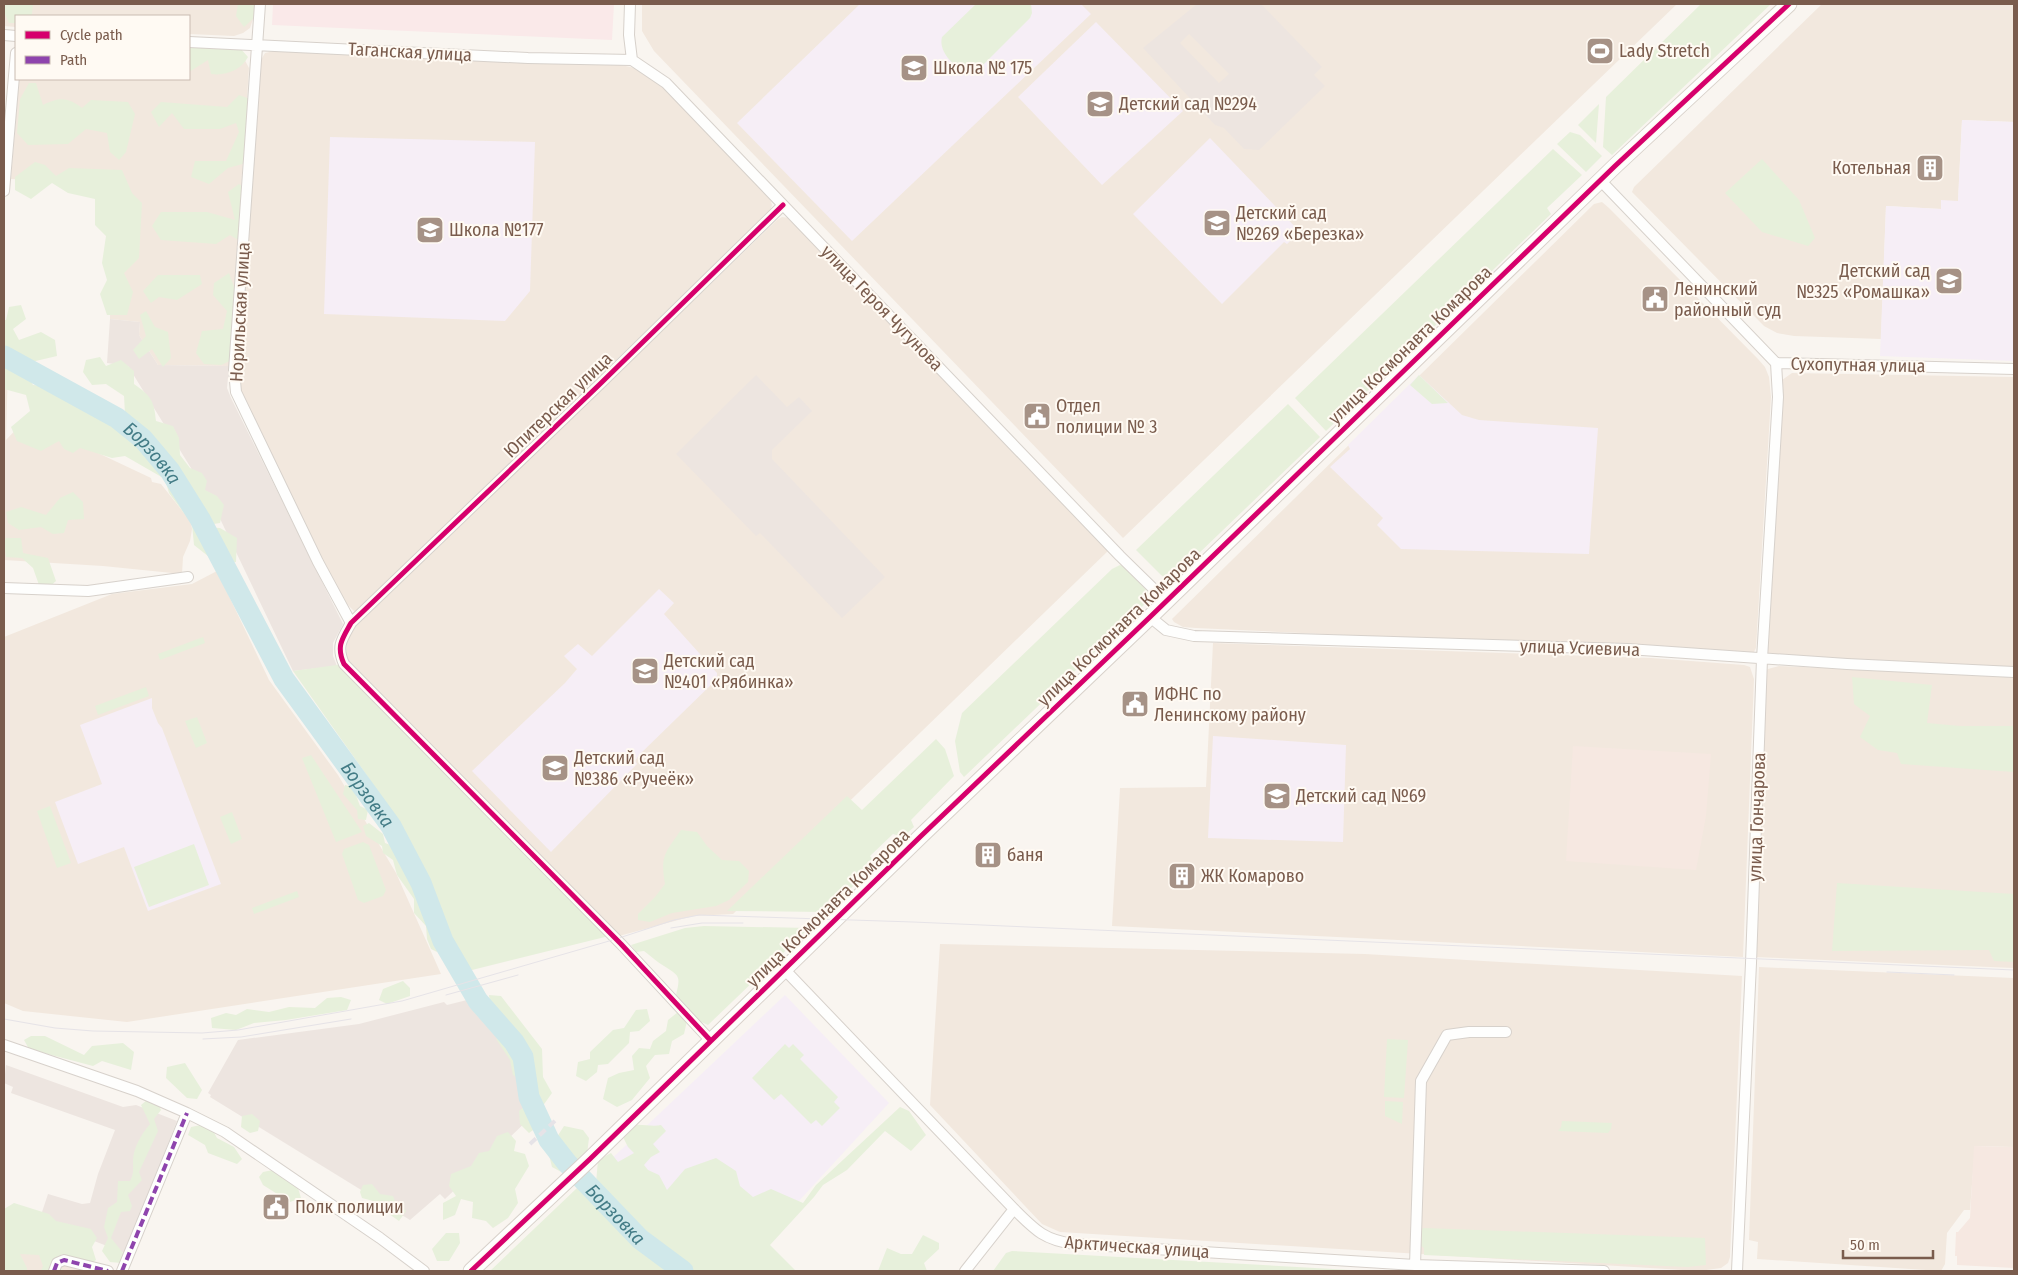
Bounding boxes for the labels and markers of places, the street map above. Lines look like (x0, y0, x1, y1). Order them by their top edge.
sports icon: Lady Stretch (1585, 36, 1615, 66)
place label: Lady Stretch (1619, 40, 1710, 62)
school or university icon: Школа № 175 (899, 53, 929, 83)
place label: Школа № 175 (933, 57, 1032, 79)
school or university icon: Детский сад №294 (1085, 89, 1115, 119)
place label: Детский сад №294 (1118, 93, 1257, 115)
building icon: Котельная (1915, 153, 1945, 183)
place label: Котельная (1832, 157, 1911, 179)
place label: Детский сад №269 «Березка» (1235, 202, 1364, 245)
school or university icon: Детский сад №269 «Березка» (1202, 208, 1232, 238)
school or university icon: Школа №177 (415, 215, 445, 245)
place label: Школа №177 (449, 219, 543, 241)
place label: Детский сад №325 «Ромашка» (1796, 260, 1930, 303)
school or university icon: Детский сад №325 «Ромашка» (1934, 266, 1964, 296)
place label: Ленинский районный суд (1674, 278, 1781, 321)
public building icon: Ленинский районный суд (1640, 284, 1670, 314)
place label: Отдел полиции № 3 (1056, 395, 1157, 438)
public building icon: Отдел полиции № 3 (1022, 401, 1052, 431)
place label: Детский сад №401 «Рябинка» (663, 650, 794, 693)
school or university icon: Детский сад №401 «Рябинка» (630, 656, 660, 686)
place label: ИФНС по Ленинскому району (1154, 683, 1306, 726)
public building icon: ИФНС по Ленинскому району (1120, 689, 1150, 719)
place label: Детский сад №386 «Ручеёк» (573, 747, 694, 790)
school or university icon: Детский сад №386 «Ручеёк» (540, 753, 570, 783)
school or university icon: Детский сад №69 (1262, 781, 1292, 811)
place label: Детский сад №69 (1295, 785, 1426, 807)
building icon: баня (973, 840, 1003, 870)
place label: баня (1007, 844, 1044, 866)
building icon: ЖК Комарово (1167, 861, 1197, 891)
place label: ЖК Комарово (1201, 865, 1304, 887)
public building icon: Полк полиции (261, 1192, 291, 1222)
place label: Полк полиции (295, 1196, 404, 1218)

